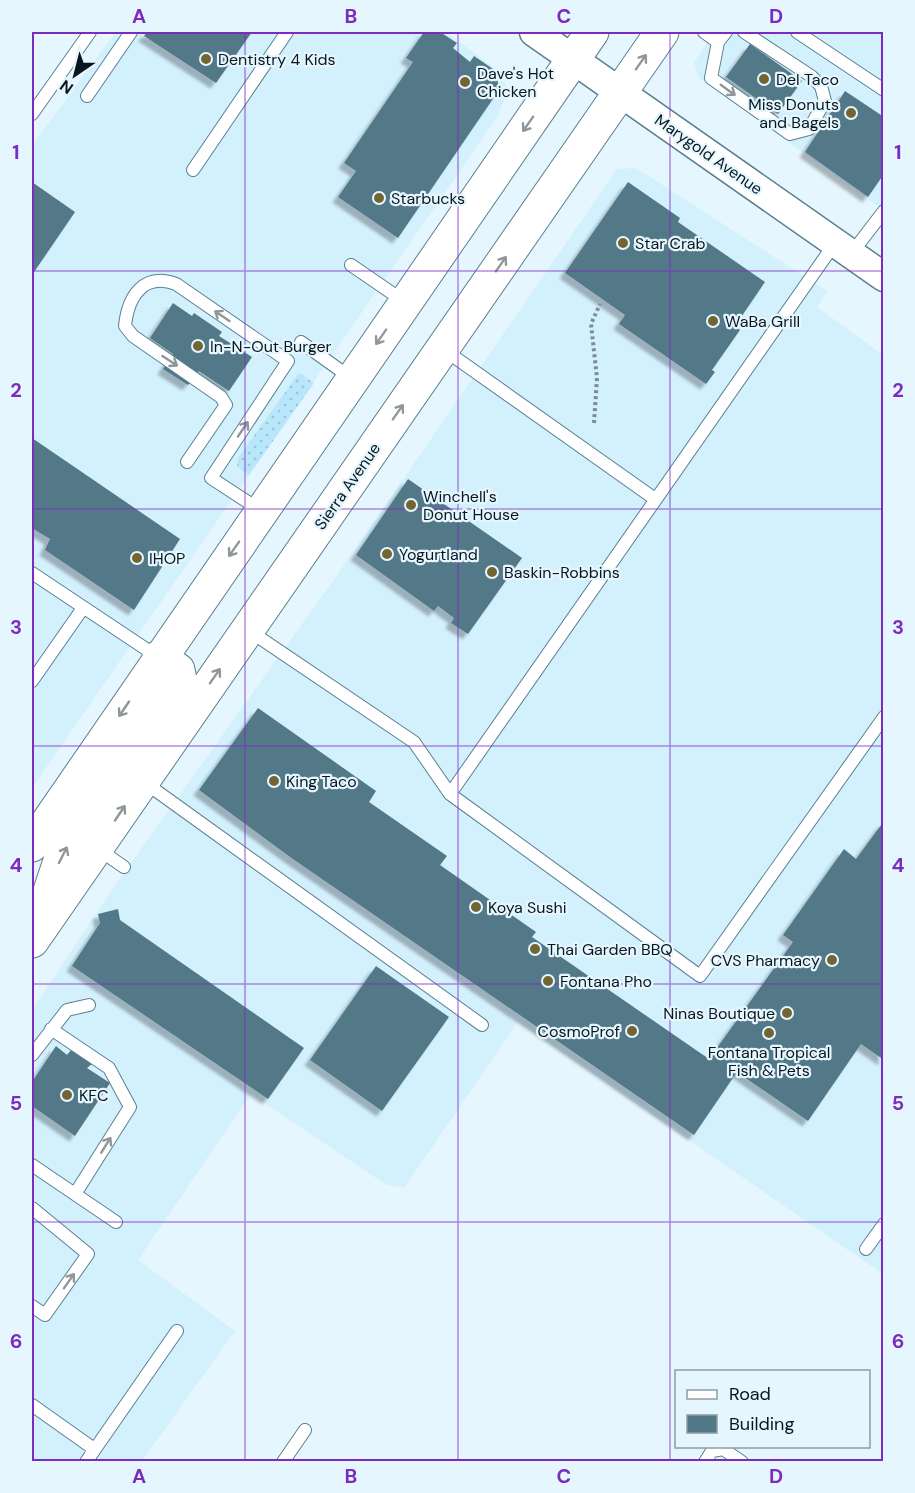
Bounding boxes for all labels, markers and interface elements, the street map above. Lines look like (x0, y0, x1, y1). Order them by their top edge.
text: A (132, 3, 146, 29)
text: B (345, 3, 357, 29)
text: C (557, 3, 571, 29)
text: D (769, 3, 783, 29)
north arrow (45, 45, 105, 105)
place label: Dentistry 4 Kids (218, 49, 336, 70)
marker: Dentistry 4 Kids (199, 52, 213, 66)
one-way arrow (635, 54, 647, 71)
place label: Dave's Hot Chicken (477, 63, 554, 102)
place label: Del Taco (776, 69, 839, 90)
marker: Del Taco (757, 72, 771, 86)
text: N (56, 75, 77, 99)
marker: Dave's Hot Chicken (458, 75, 472, 89)
one-way arrow (720, 84, 736, 97)
place label: Miss Donuts and Bagels (748, 94, 839, 133)
marker: Miss Donuts and Bagels (844, 106, 858, 120)
street label: Marygold Avenue (651, 109, 767, 199)
one-way arrow (522, 116, 534, 132)
text: 1 (12, 139, 20, 165)
text: 1 (894, 139, 902, 165)
place label: Starbucks (391, 188, 465, 209)
marker: Starbucks (372, 191, 386, 205)
place label: Star Crab (635, 233, 706, 254)
marker: Star Crab (616, 236, 630, 250)
one-way arrow (495, 256, 507, 272)
one-way arrow (215, 310, 231, 322)
place label: WaBa Grill (725, 311, 800, 332)
marker: WaBa Grill (706, 314, 720, 328)
one-way arrow (375, 328, 387, 344)
place label: In-N-Out Burger (210, 336, 332, 357)
marker: In-N-Out Burger (191, 339, 205, 353)
one-way arrow (161, 356, 178, 368)
text: 2 (10, 377, 22, 403)
text: 2 (892, 377, 904, 403)
one-way arrow (392, 405, 404, 421)
one-way arrow (237, 421, 249, 438)
street label: Sierra Avenue (310, 439, 385, 534)
place label: Winchell's Donut House (423, 486, 519, 525)
marker: Winchell's Donut House (404, 498, 418, 512)
one-way arrow (228, 540, 240, 556)
place label: Yogurtland (399, 544, 478, 565)
marker: Yogurtland (380, 547, 394, 561)
place label: IHOP (149, 548, 185, 569)
marker: IHOP (130, 551, 144, 565)
place label: Baskin-Robbins (504, 562, 620, 583)
marker: Baskin-Robbins (485, 565, 499, 579)
text: 3 (10, 614, 22, 640)
text: 3 (892, 614, 904, 640)
one-way arrow (209, 669, 221, 685)
one-way arrow (118, 701, 130, 717)
place label: King Taco (286, 771, 357, 792)
marker: King Taco (267, 774, 281, 788)
one-way arrow (114, 806, 126, 822)
one-way arrow (57, 847, 69, 864)
text: 4 (10, 852, 23, 878)
text: 4 (892, 852, 905, 878)
place label: Koya Sushi (488, 897, 567, 918)
marker: Koya Sushi (469, 900, 483, 914)
place label: Thai Garden BBQ (547, 939, 673, 960)
marker: Thai Garden BBQ (528, 942, 542, 956)
place label: CVS Pharmacy (711, 950, 820, 971)
marker: CVS Pharmacy (825, 953, 839, 967)
place label: Fontana Pho (560, 971, 652, 992)
marker: Fontana Pho (541, 974, 555, 988)
place label: Ninas Boutique (663, 1003, 775, 1024)
marker: Ninas Boutique (780, 1006, 794, 1020)
place label: CosmoProf (537, 1021, 620, 1042)
marker: CosmoProf (625, 1024, 639, 1038)
marker: Fontana Tropical Fish & Pets (762, 1026, 776, 1040)
place label: Fontana Tropical Fish & Pets (708, 1042, 830, 1081)
place label: KFC (79, 1085, 108, 1106)
marker: KFC (60, 1088, 74, 1102)
text: 5 (10, 1090, 22, 1116)
text: 5 (892, 1090, 904, 1116)
one-way arrow (101, 1137, 113, 1154)
one-way arrow (63, 1273, 75, 1290)
text: 6 (10, 1328, 22, 1354)
text: 6 (892, 1328, 904, 1354)
legend (675, 1370, 870, 1448)
text: Road (729, 1382, 771, 1406)
text: Building (729, 1412, 794, 1436)
text: A (132, 1463, 146, 1489)
text: B (345, 1463, 357, 1489)
text: C (557, 1463, 571, 1489)
text: D (769, 1463, 783, 1489)

